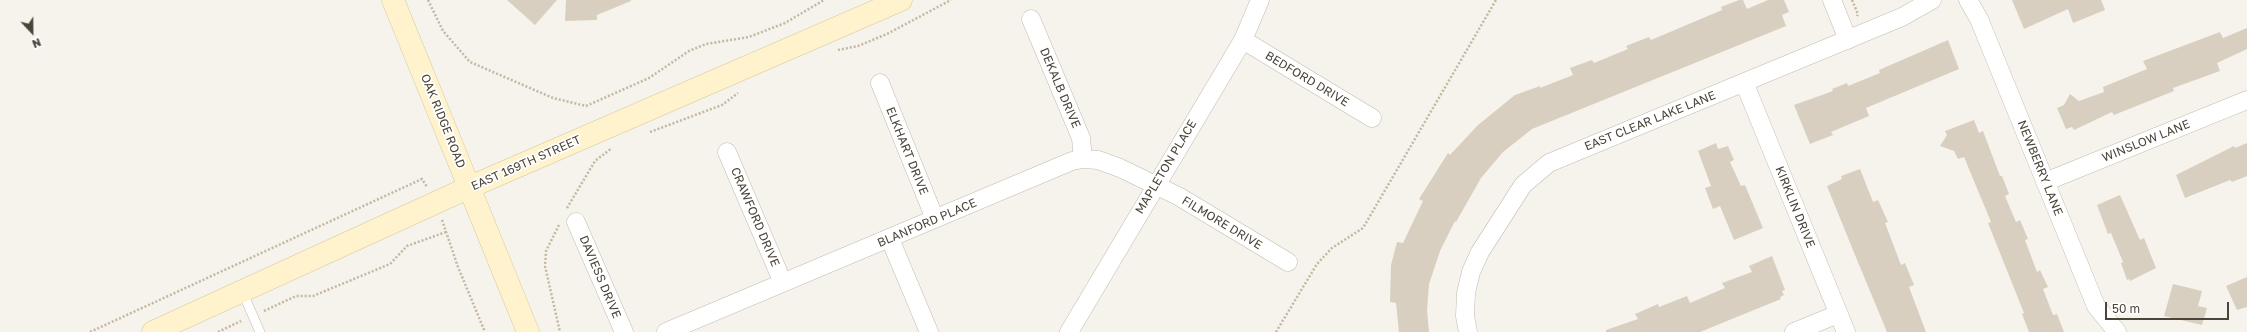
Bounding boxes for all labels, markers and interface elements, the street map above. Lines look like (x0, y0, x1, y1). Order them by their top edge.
north arrow (12, 12, 52, 52)
text: N (30, 36, 43, 51)
street label: DEKALB DRIVE (1037, 46, 1083, 130)
street label: BEDFORD DRIVE (1263, 48, 1351, 110)
street label: OAK RIDGE ROAD (418, 72, 468, 170)
street label: EAST CLEAR LAKE LANE (1582, 88, 1718, 154)
street label: ELKHART DRIVE (883, 105, 931, 197)
street label: MAPLETON PLACE (1132, 117, 1200, 217)
street label: WINSLOW LANE (2100, 117, 2192, 165)
street label: NEWBERRY LANE (2014, 118, 2066, 218)
street label: EAST 169TH STREET (469, 132, 583, 194)
street label: KIRKLIN DRIVE (1772, 164, 1818, 250)
street label: CRAWFORD DRIVE (728, 165, 782, 269)
street label: FILMORE DRIVE (1179, 193, 1265, 253)
street label: BLANFORD PLACE (875, 196, 979, 250)
street label: DAVIESS DRIVE (576, 234, 624, 320)
scale bar (2107, 294, 2231, 320)
text: 50 m (2112, 301, 2140, 316)

